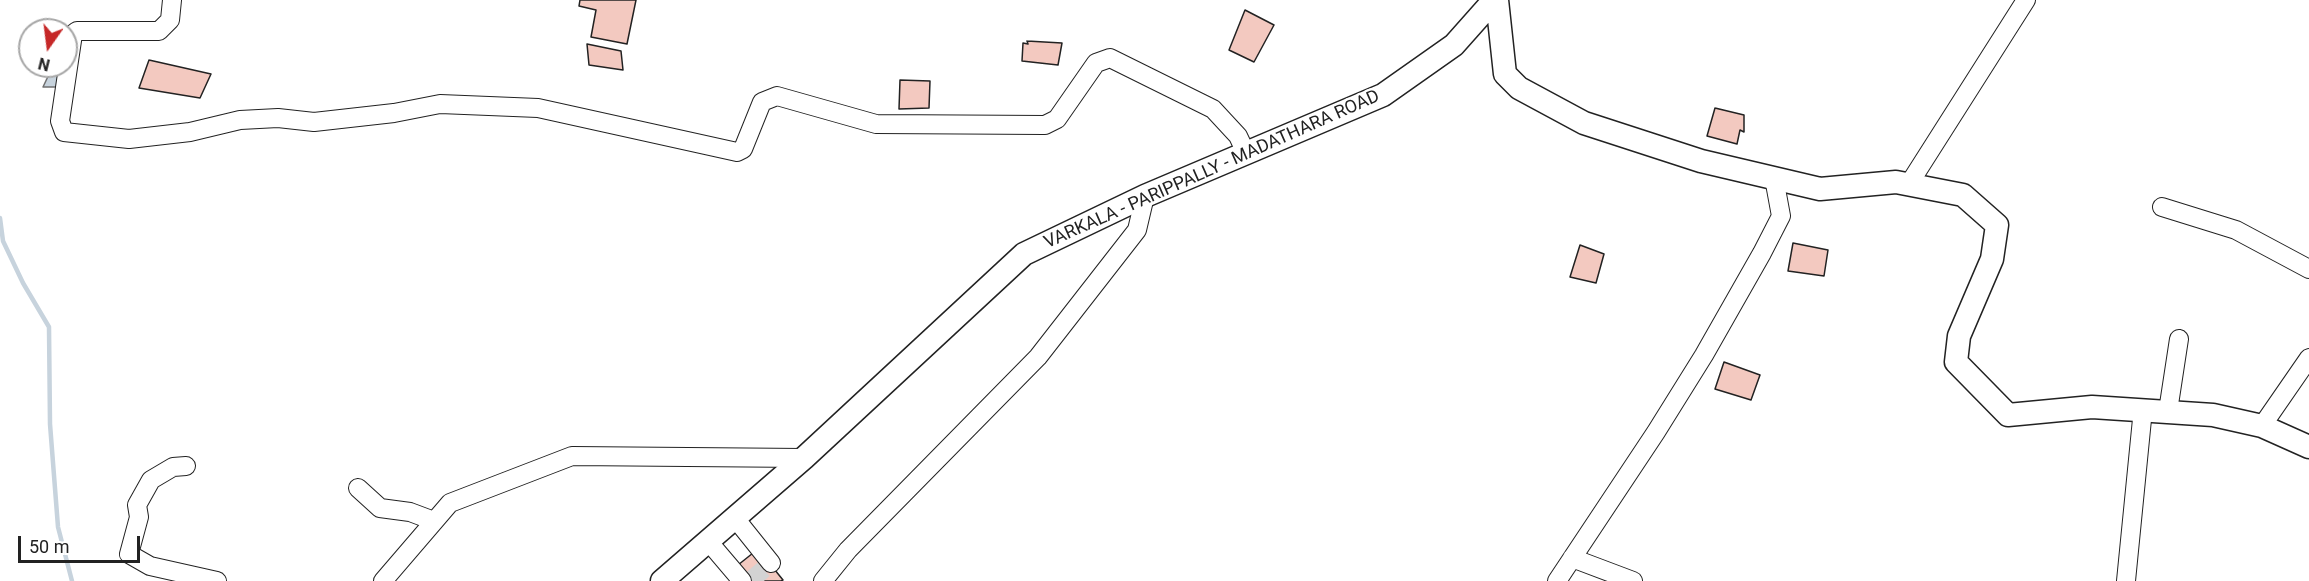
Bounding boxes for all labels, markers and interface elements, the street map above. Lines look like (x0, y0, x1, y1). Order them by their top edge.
north arrow (18, 18, 78, 78)
text: N (36, 53, 52, 75)
street label: VARKALA - PARIPPALLY - MADATHARA ROAD (1041, 86, 1383, 254)
scale bar (21, 524, 142, 562)
text: 50 m (29, 536, 69, 557)

